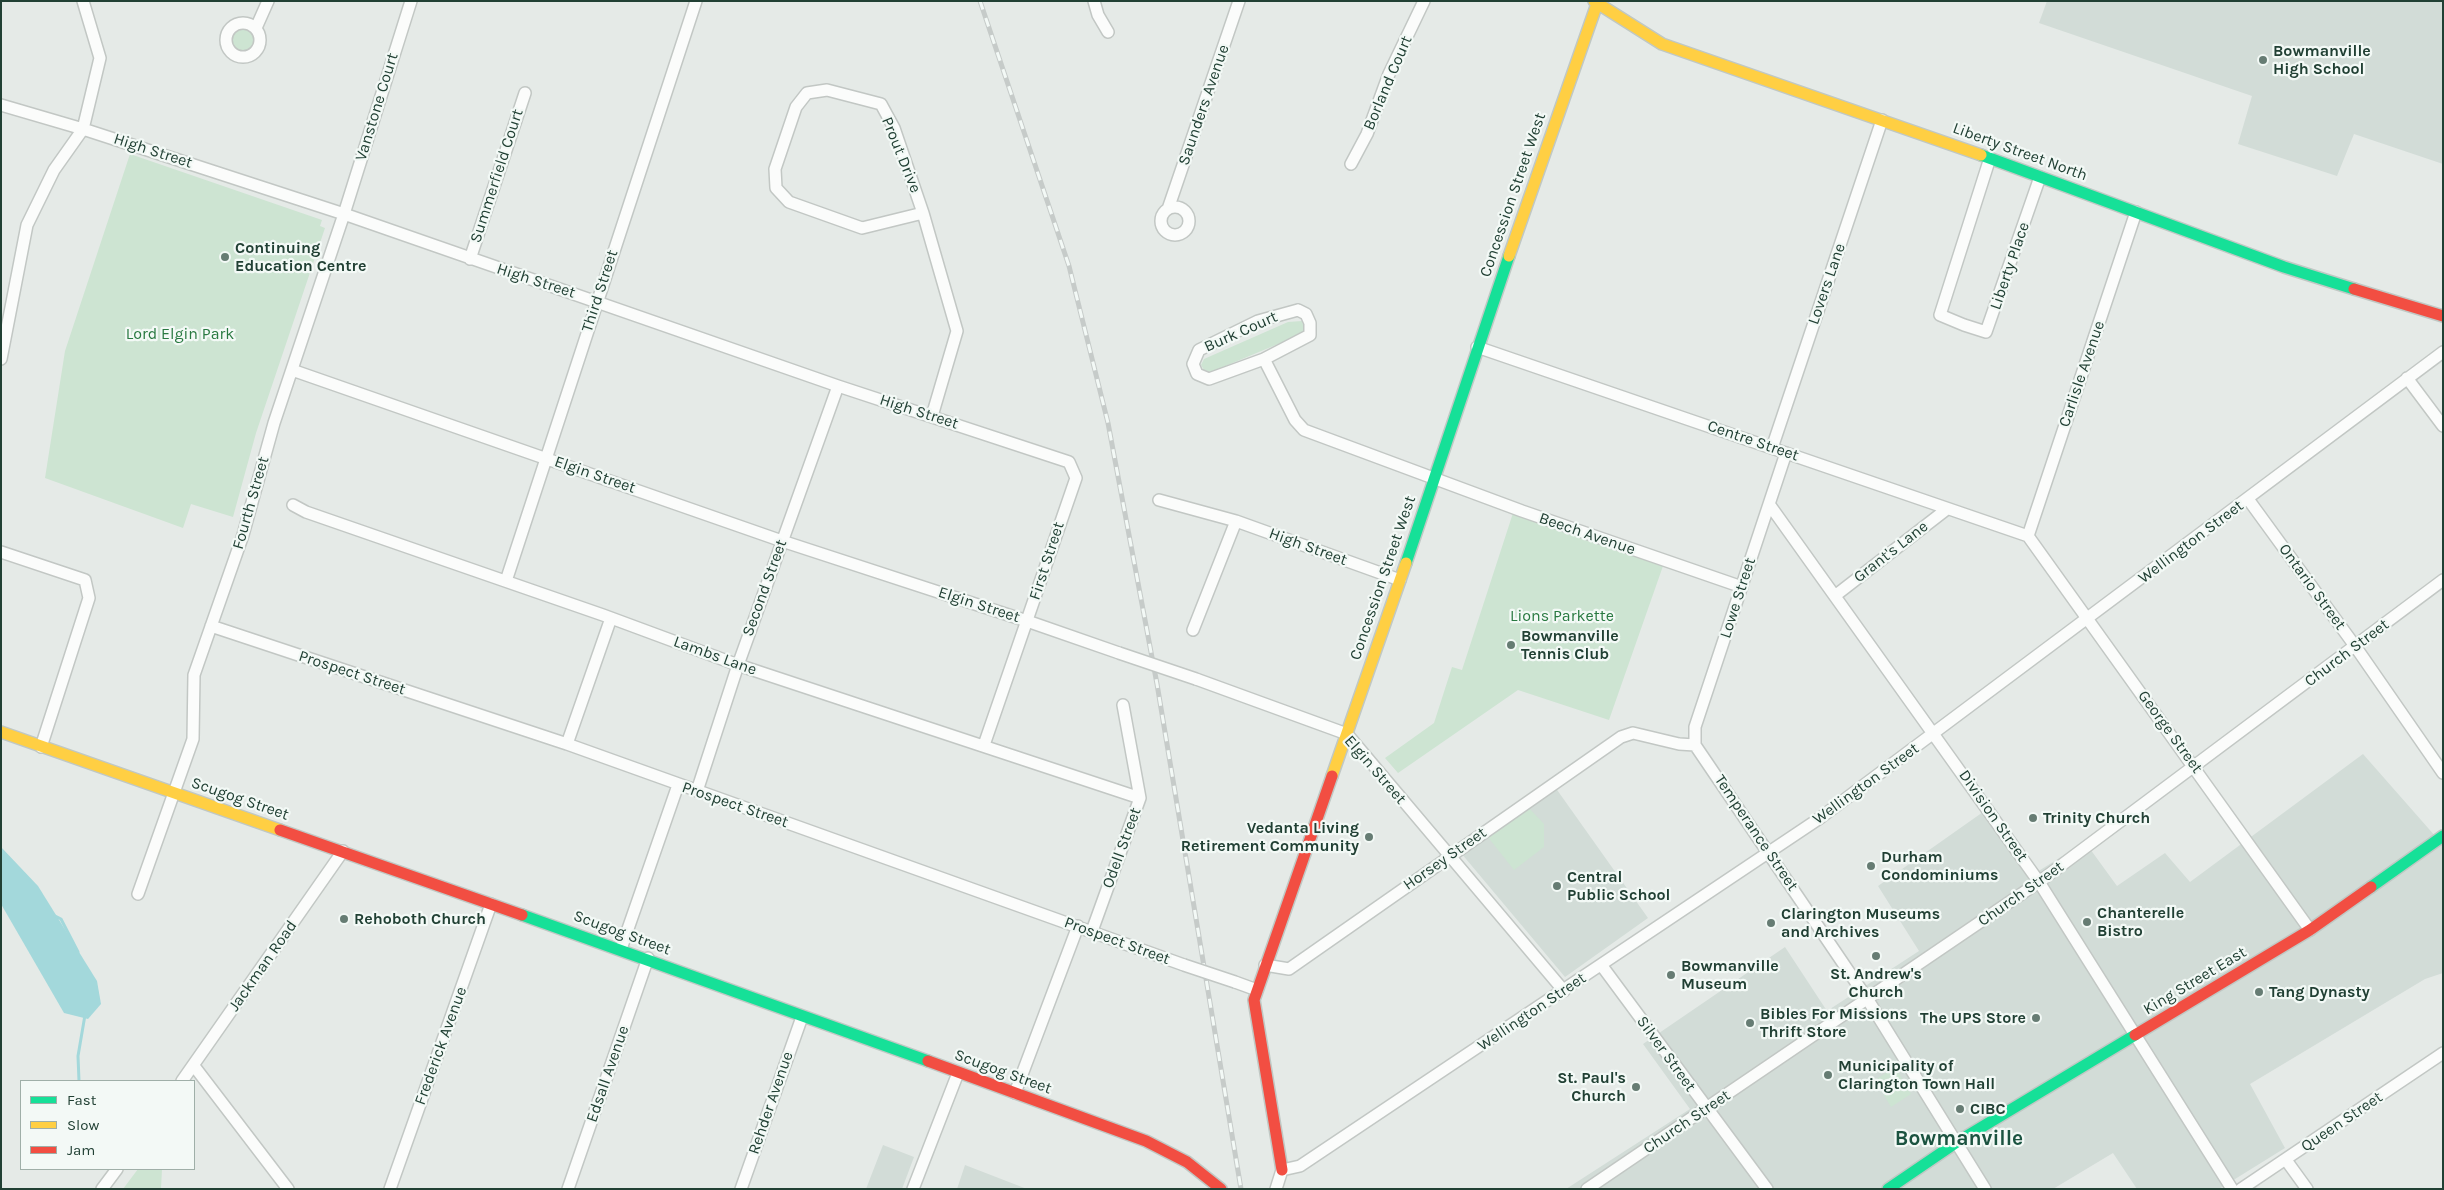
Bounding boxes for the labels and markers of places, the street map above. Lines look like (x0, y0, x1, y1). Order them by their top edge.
place label: Bowmanville High School (2273, 41, 2371, 79)
marker: Bowmanville High School (2257, 54, 2269, 66)
place label: Continuing Education Centre (235, 238, 366, 276)
marker: Continuing Education Centre (219, 251, 231, 263)
place label: Bowmanville Tennis Club (1521, 626, 1619, 664)
marker: Bowmanville Tennis Club (1505, 639, 1517, 651)
place label: Trinity Church (2043, 808, 2150, 828)
marker: Trinity Church (2027, 812, 2039, 824)
place label: Vedanta Living Retirement Community (1181, 818, 1359, 856)
marker: Vedanta Living Retirement Community (1363, 831, 1375, 843)
place label: Durham Condominiums (1881, 847, 1998, 885)
marker: Durham Condominiums (1865, 860, 1877, 872)
place label: Central Public School (1567, 867, 1670, 905)
marker: Central Public School (1551, 880, 1563, 892)
place label: Chanterelle Bistro (2097, 903, 2184, 941)
place label: Clarington Museums and Archives (1781, 904, 1940, 942)
place label: Rehoboth Church (354, 909, 486, 929)
marker: Rehoboth Church (338, 913, 350, 925)
marker: Chanterelle Bistro (2081, 916, 2093, 928)
marker: Clarington Museums and Archives (1765, 917, 1777, 929)
marker: St. Andrew's Church (1870, 950, 1882, 962)
place label: Bowmanville Museum (1681, 956, 1779, 994)
place label: St. Andrew's Church (1830, 964, 1922, 1002)
marker: Bowmanville Museum (1665, 969, 1677, 981)
place label: Tang Dynasty (2269, 982, 2370, 1002)
marker: Tang Dynasty (2253, 986, 2265, 998)
place label: Bibles For Missions Thrift Store (1760, 1004, 1908, 1042)
place label: The UPS Store (1920, 1008, 2026, 1028)
marker: The UPS Store (2030, 1012, 2042, 1024)
marker: Bibles For Missions Thrift Store (1744, 1017, 1756, 1029)
place label: Municipality of Clarington Town Hall (1838, 1056, 1995, 1094)
place label: St. Paul's Church (1557, 1068, 1626, 1106)
marker: Municipality of Clarington Town Hall (1822, 1069, 1834, 1081)
marker: St. Paul's Church (1630, 1081, 1642, 1093)
place label: CIBC (1970, 1099, 2006, 1119)
marker: CIBC (1954, 1103, 1966, 1115)

